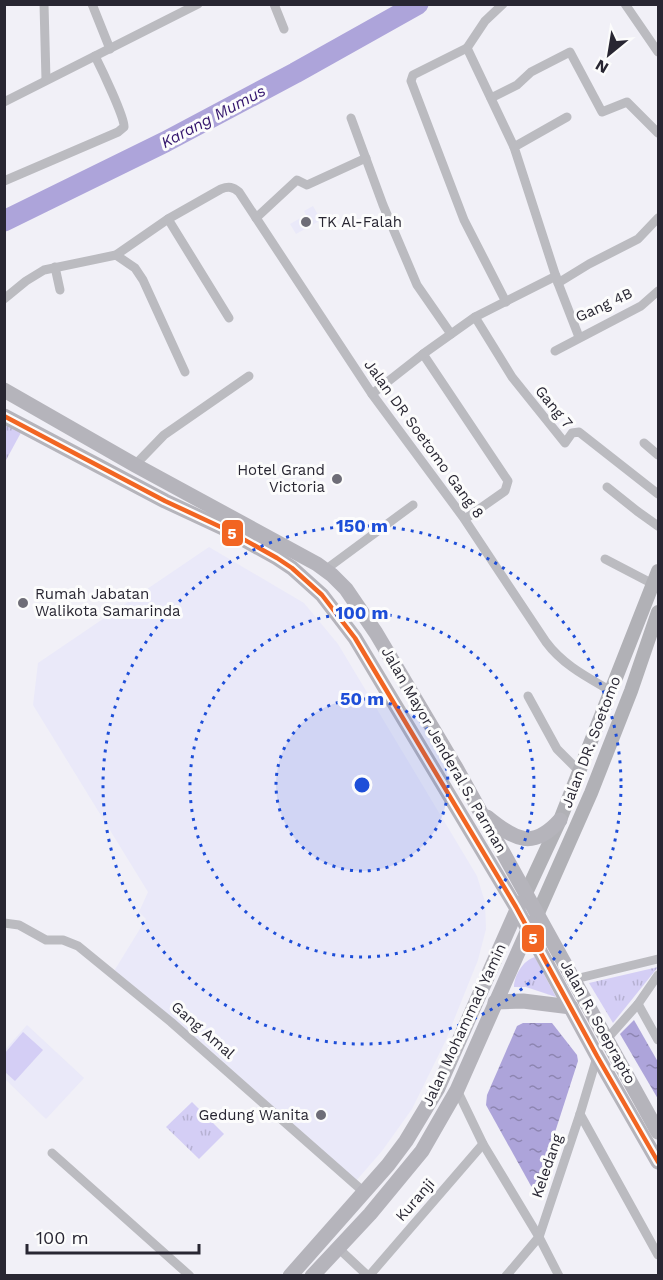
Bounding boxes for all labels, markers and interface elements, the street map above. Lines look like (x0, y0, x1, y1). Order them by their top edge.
north arrow (579, 24, 639, 84)
text: N (592, 55, 612, 78)
water label: Karang Mumus (158, 81, 269, 152)
place label: TK Al-Falah (318, 213, 402, 231)
marker: TK Al-Falah (299, 215, 313, 229)
street label: Gang 4B (573, 284, 635, 326)
street label: Jalan DR Soetomo Gang 8 (360, 356, 488, 522)
street label: Gang 7 (531, 382, 577, 432)
place label: Hotel Grand Victoria (237, 461, 326, 496)
marker: Hotel Grand Victoria (330, 472, 344, 486)
text: 150 m (336, 515, 388, 536)
line badge: 5 (221, 519, 244, 547)
text: 5 (227, 524, 237, 543)
place label: Rumah Jabatan Walikota Samarinda (35, 585, 181, 620)
marker: Rumah Jabatan Walikota Samarinda (16, 596, 30, 610)
text: 100 m (335, 602, 389, 623)
street label: Jalan Mayor Jenderal S. Parman (378, 644, 510, 856)
street label: Jalan DR. Soetomo (558, 674, 624, 810)
text: 50 m (340, 688, 384, 709)
centre of rings (352, 775, 372, 795)
line badge: 5 (521, 924, 545, 953)
text: 5 (528, 929, 538, 948)
street label: Jalan Mohammad Yamin (418, 941, 510, 1109)
street label: Jalan R. Soeprapto (556, 957, 640, 1087)
street label: Gang Amal (168, 997, 239, 1063)
place label: Gedung Wanita (198, 1106, 309, 1124)
marker: Gedung Wanita (314, 1108, 328, 1122)
street label: Keledang (528, 1132, 566, 1200)
street label: Kuranji (392, 1175, 438, 1225)
scale bar (27, 1217, 200, 1255)
text: 100 m (36, 1227, 89, 1248)

